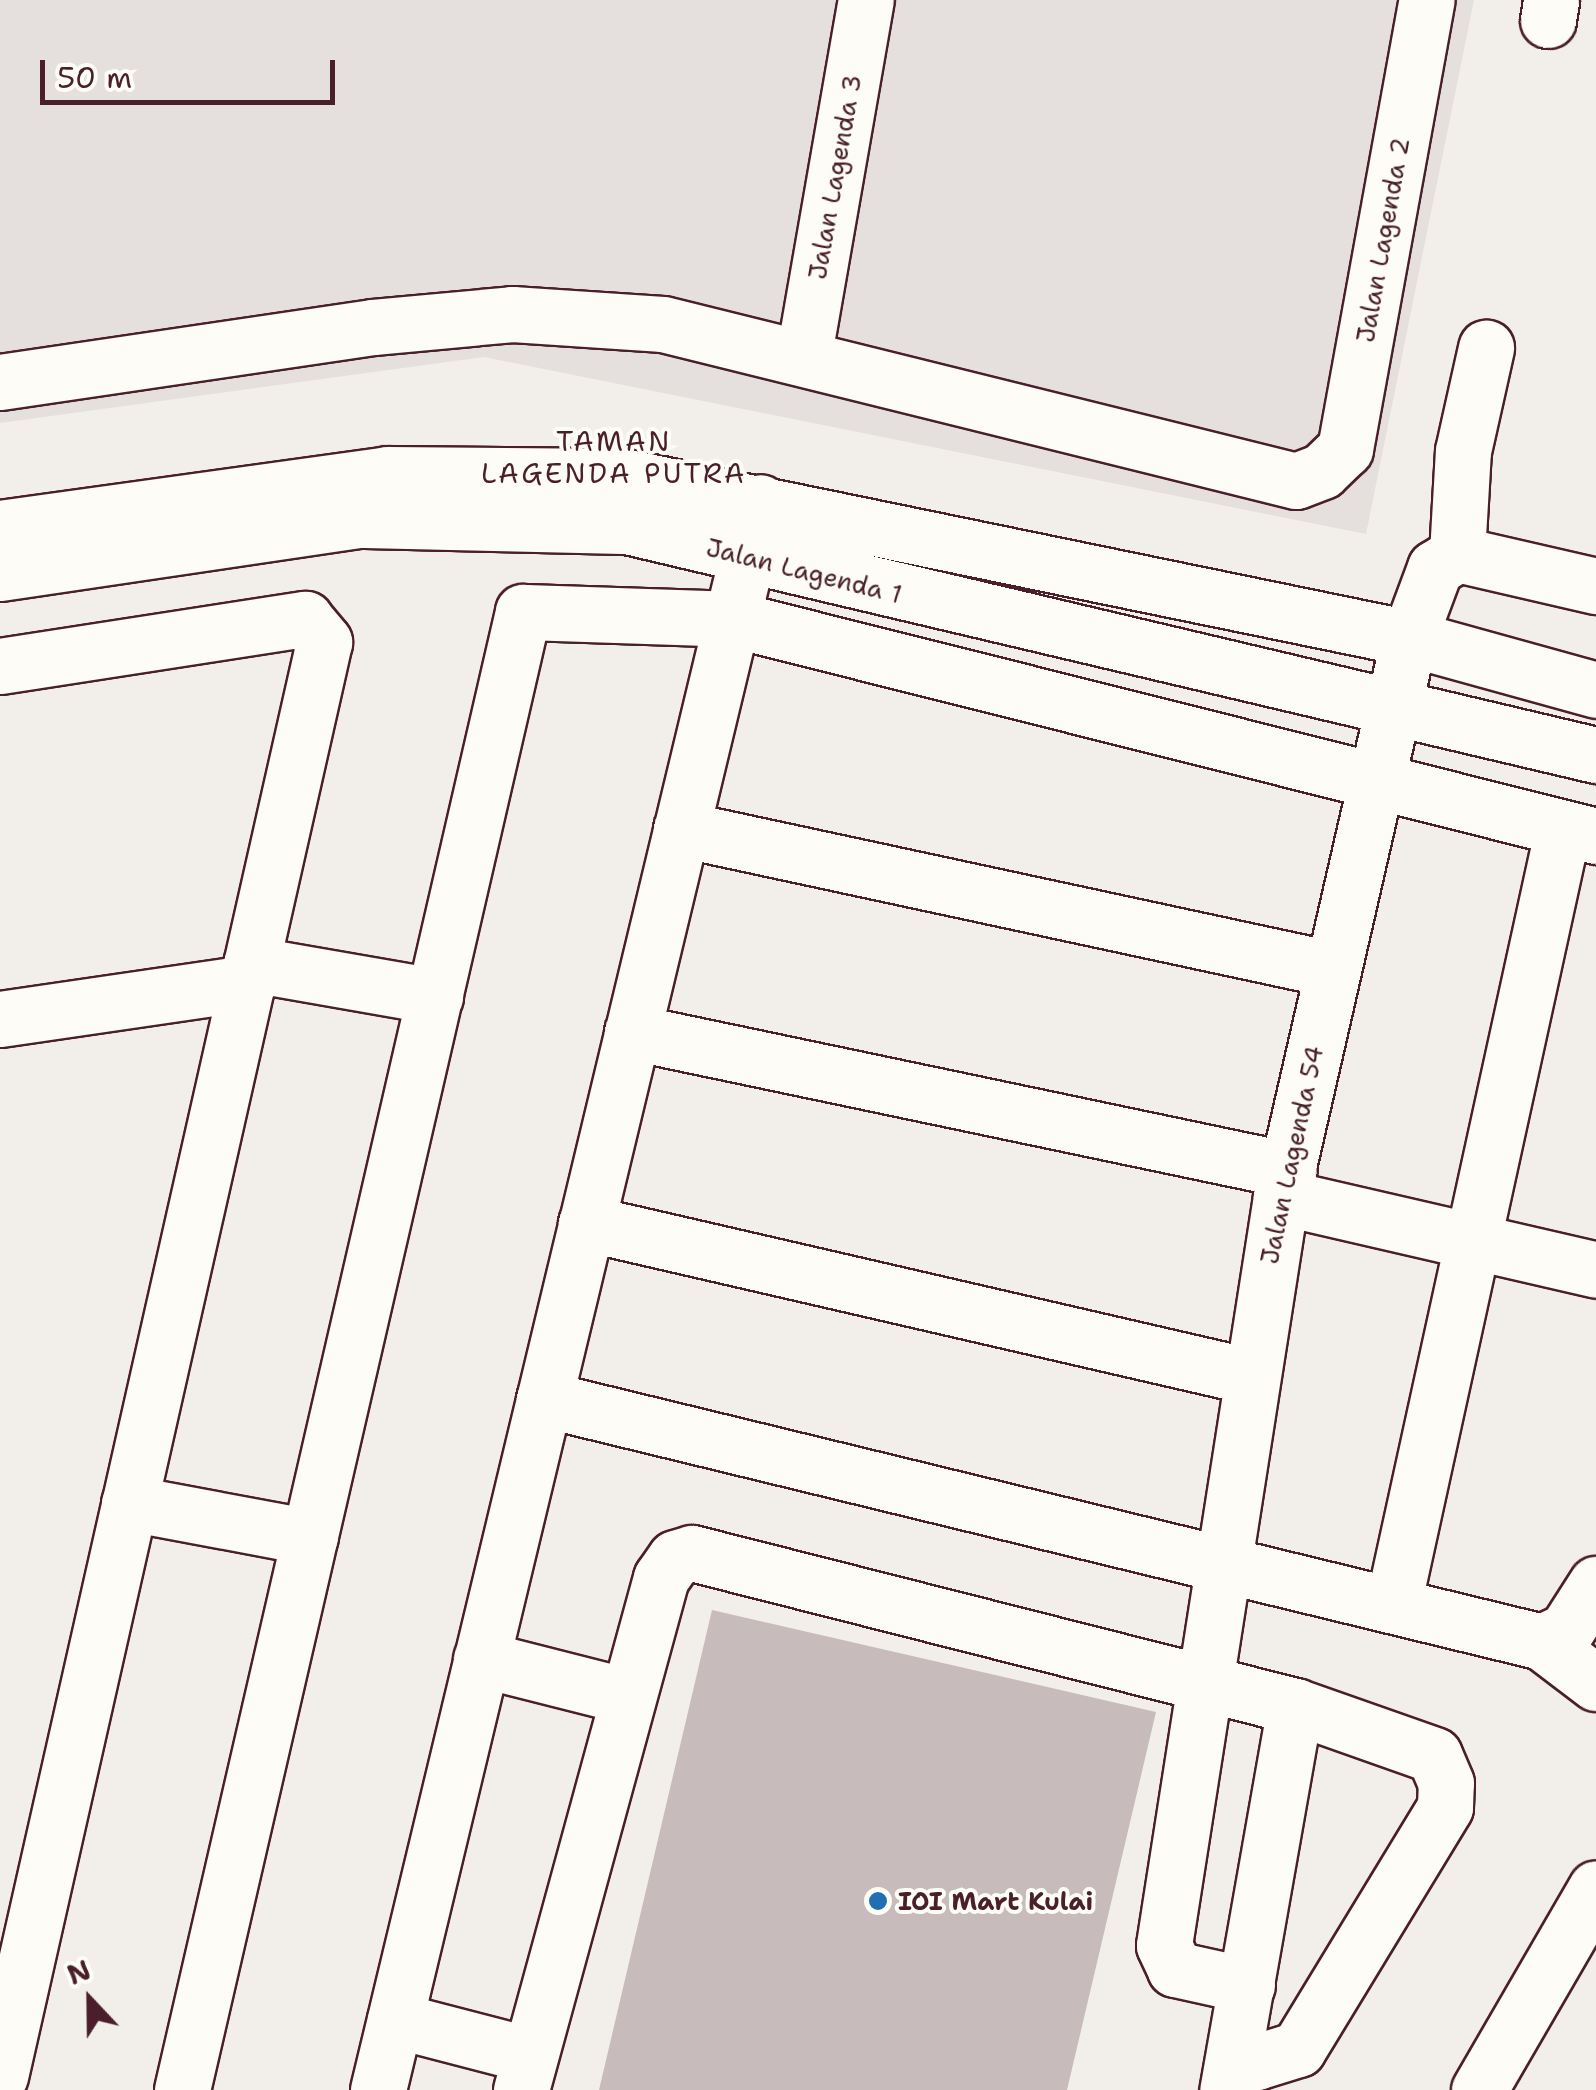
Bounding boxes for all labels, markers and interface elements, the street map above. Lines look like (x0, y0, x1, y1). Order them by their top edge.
scale bar (45, 40, 340, 102)
text: 50 m (57, 57, 132, 98)
street label: Jalan Lagenda 3 (802, 72, 868, 282)
street label: Jalan Lagenda 2 (1350, 135, 1416, 345)
district label: TAMAN LAGENDA PUTRA (481, 424, 747, 490)
street label: Jalan Lagenda 1 (703, 532, 905, 610)
street label: Jalan Lagenda 54 (1254, 1043, 1330, 1267)
place label: IOI Mart Kulai (898, 1886, 1093, 1916)
marker: IOI Mart Kulai (867, 1890, 889, 1912)
north arrow (40, 1950, 140, 2050)
text: N (61, 1950, 96, 1994)

